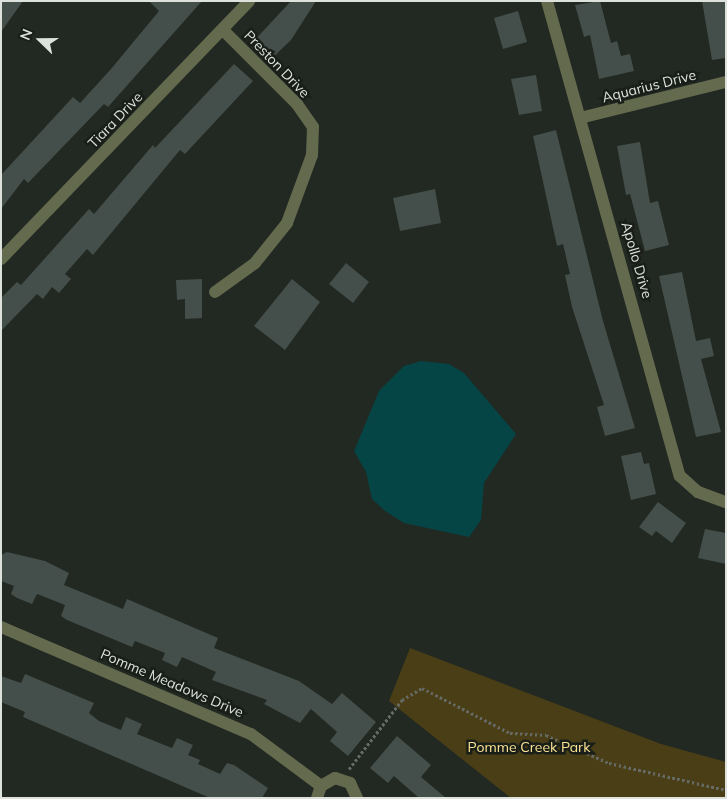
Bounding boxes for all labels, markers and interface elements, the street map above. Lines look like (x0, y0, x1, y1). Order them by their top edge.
north arrow (15, 15, 65, 65)
text: N (16, 26, 36, 43)
street label: Preston Drive (241, 27, 313, 101)
street label: Aquarius Drive (600, 66, 698, 106)
street label: Tiara Drive (84, 89, 146, 151)
street label: Apollo Drive (618, 220, 656, 300)
street label: Pomme Meadows Drive (98, 645, 246, 721)
park label: Pomme Creek Park (468, 739, 590, 755)

